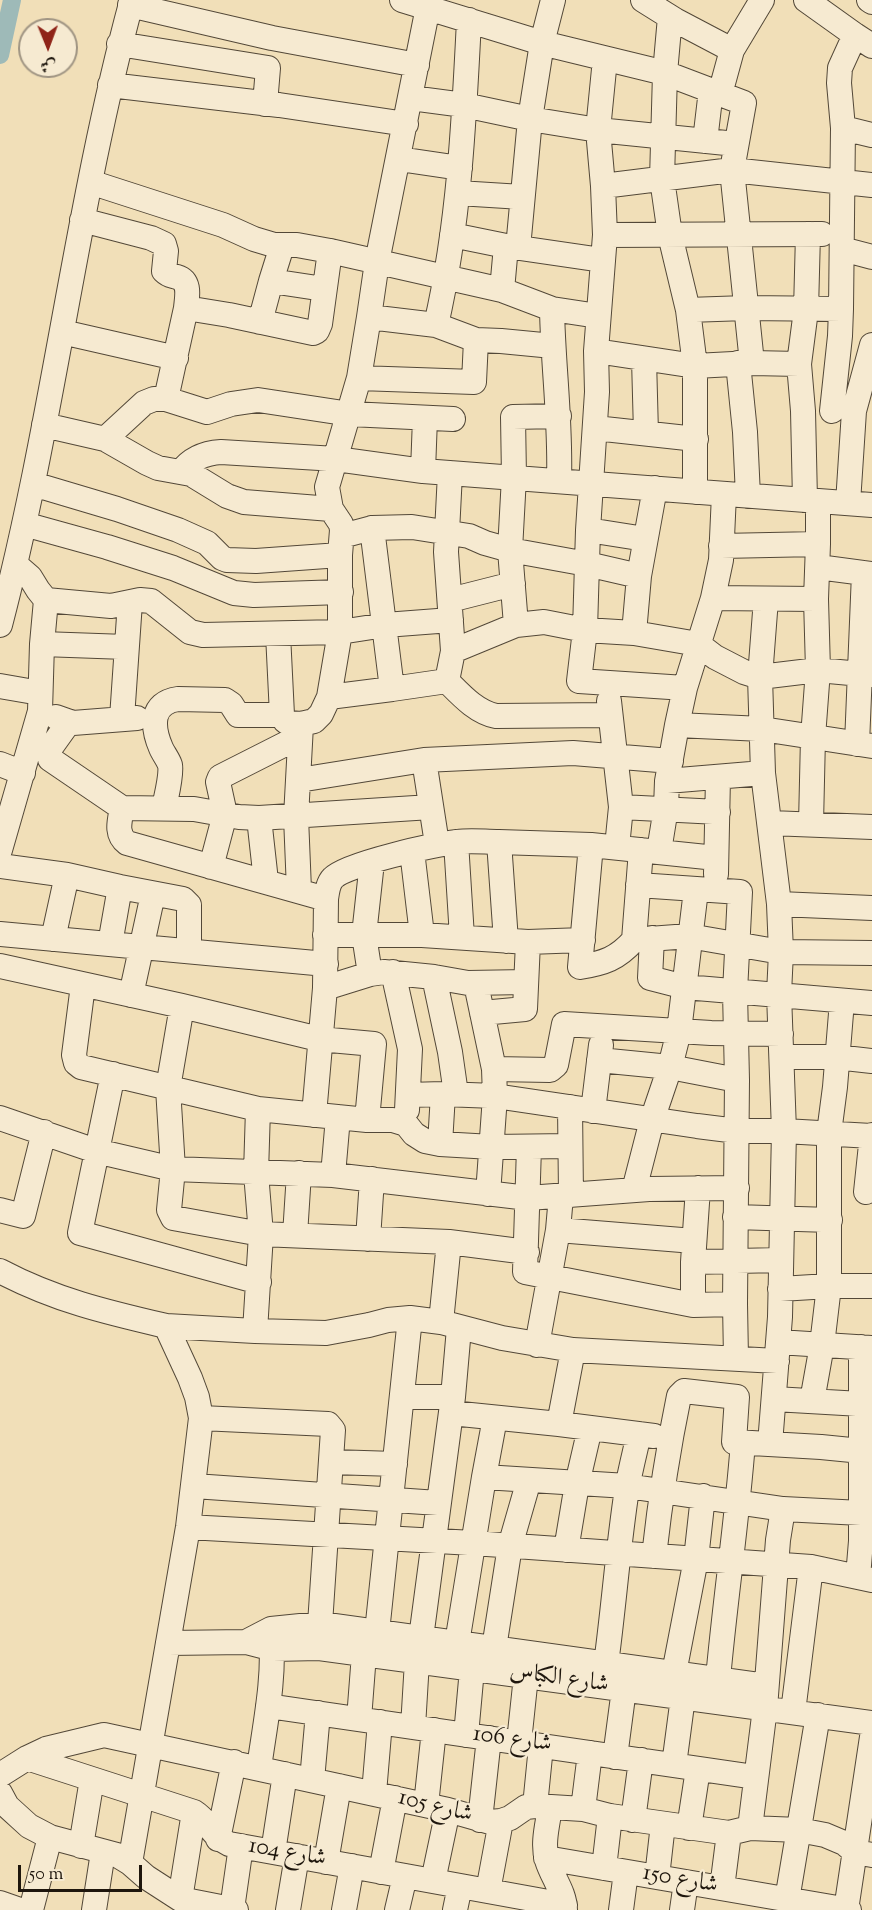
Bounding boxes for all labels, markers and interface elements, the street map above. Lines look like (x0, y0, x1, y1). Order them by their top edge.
north arrow (18, 18, 78, 78)
text: ش (40, 53, 56, 76)
street label: شارع الكباس (508, 1659, 610, 1701)
street label: شارع 106 (471, 1721, 553, 1761)
street label: شارع 105 (395, 1785, 475, 1831)
street label: شارع 104 (246, 1833, 328, 1875)
scale bar (21, 1853, 146, 1891)
street label: شارع 150 (640, 1860, 720, 1902)
text: 50 m (29, 1862, 63, 1888)

